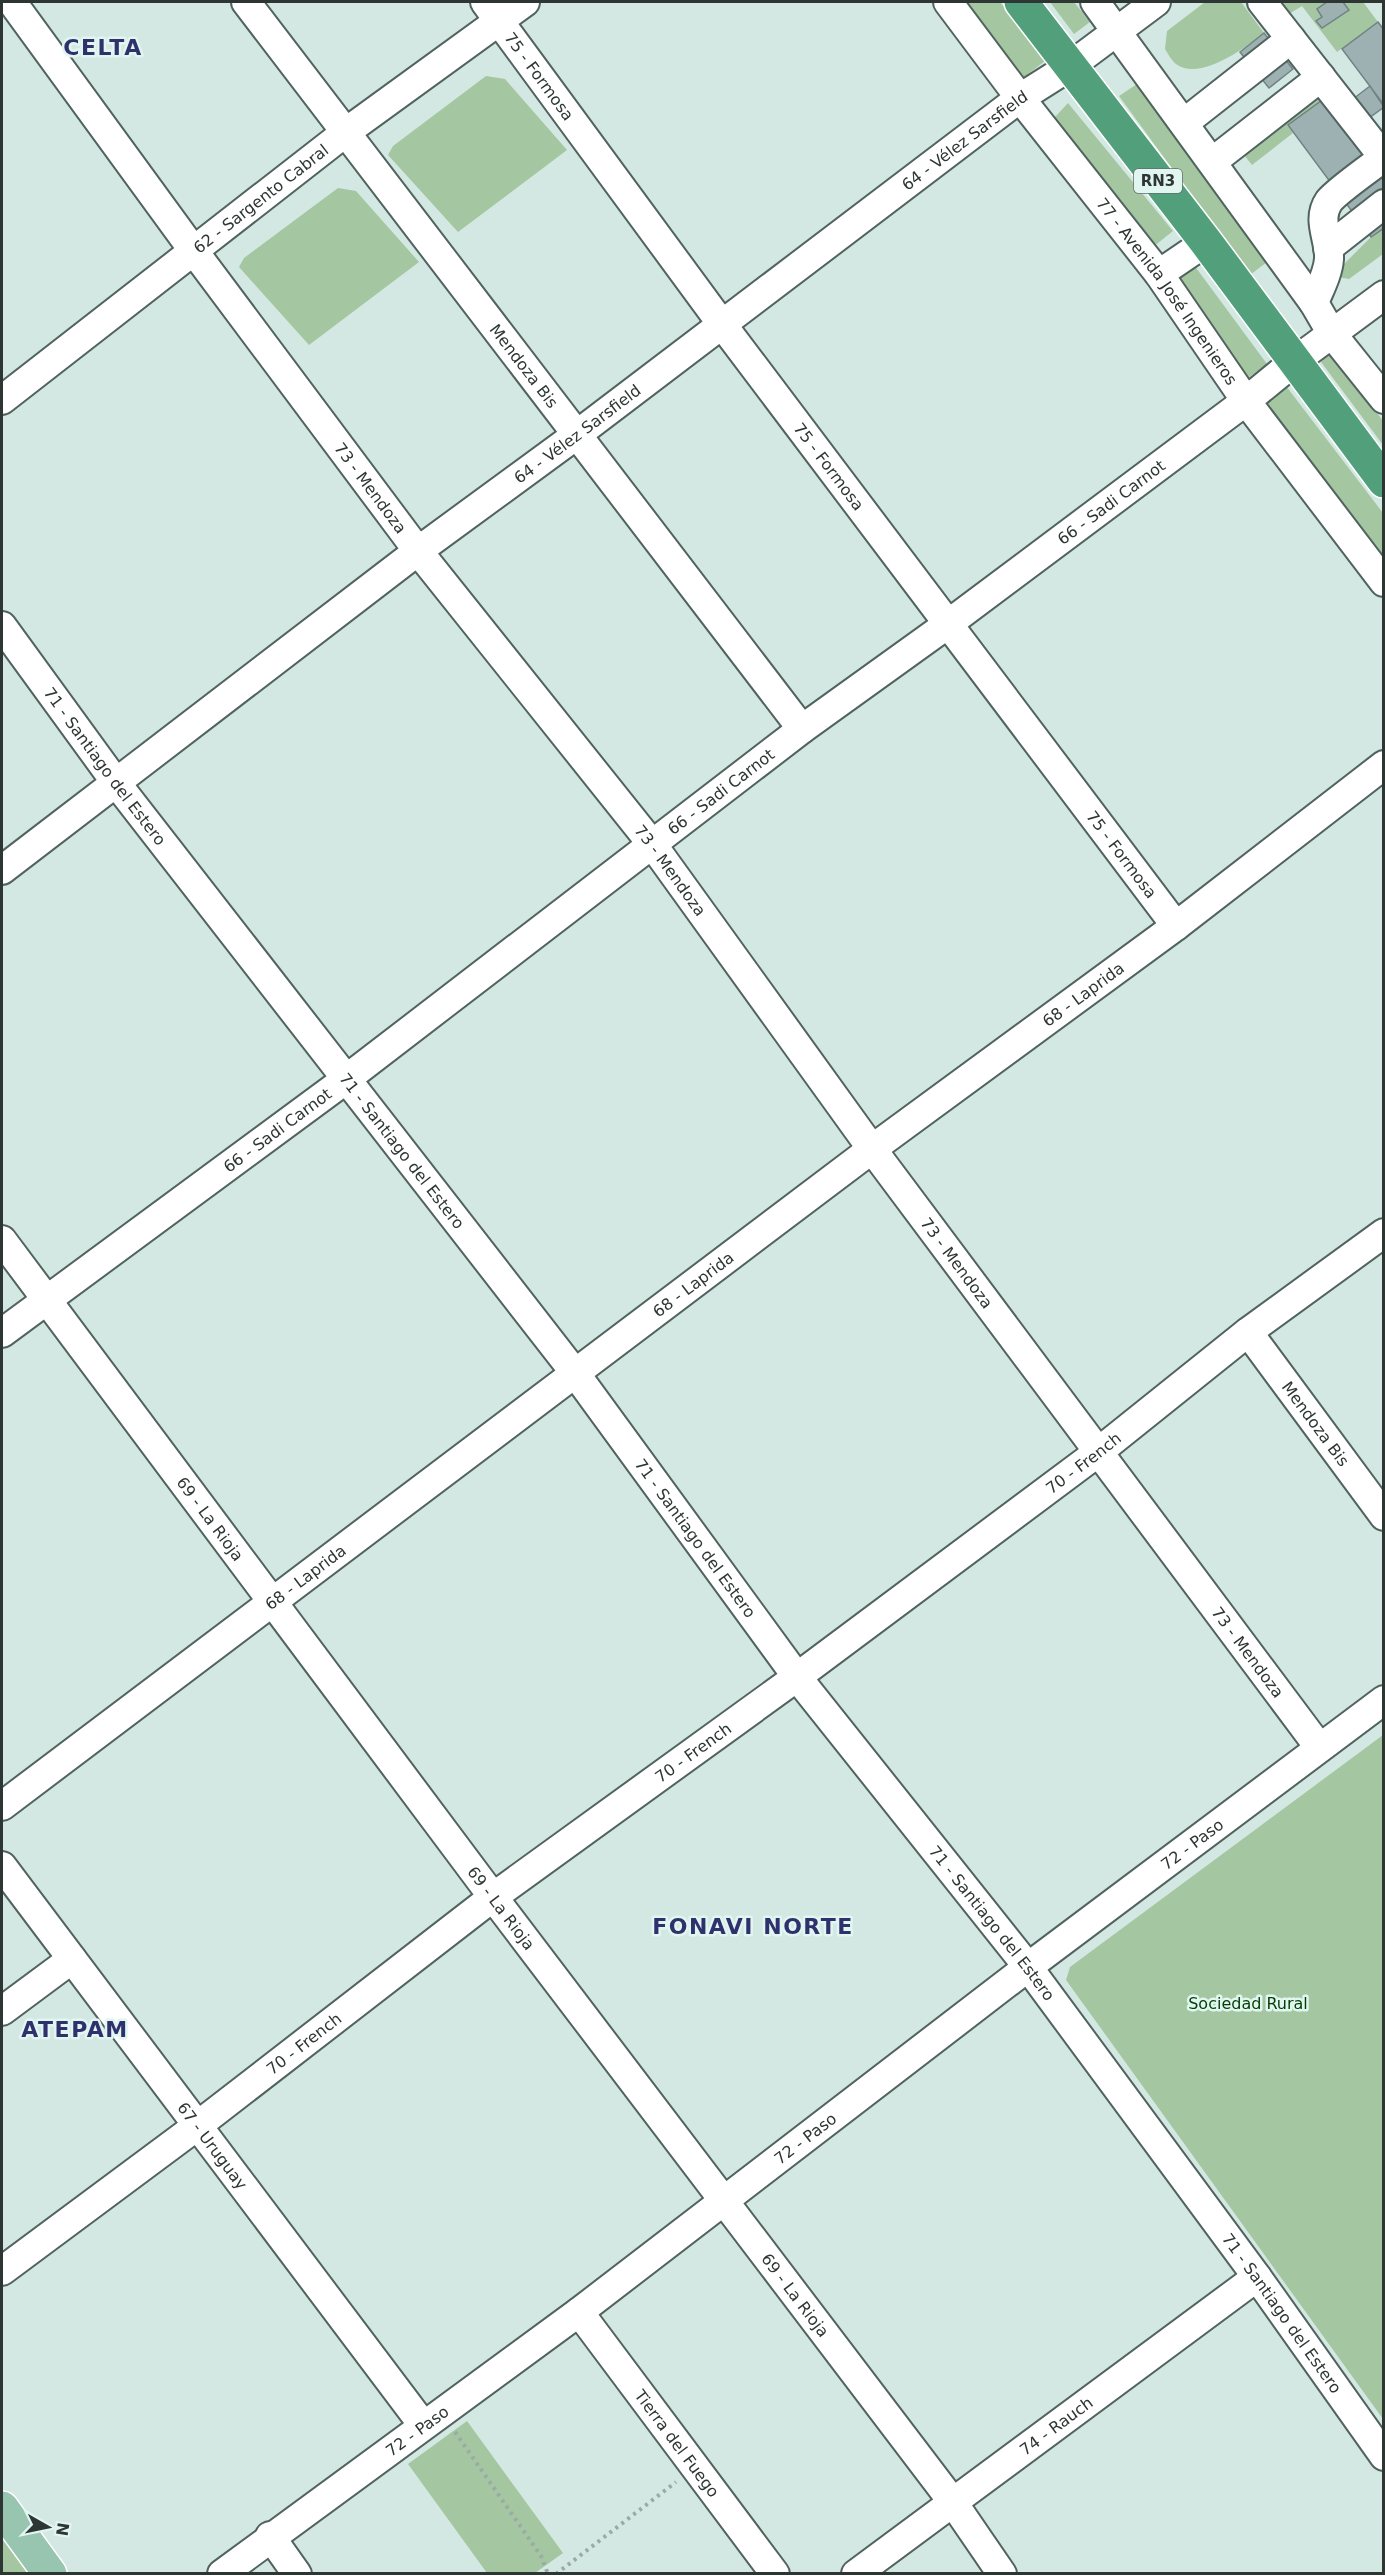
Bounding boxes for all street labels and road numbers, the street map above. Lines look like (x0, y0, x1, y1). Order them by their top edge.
street label: 75 - Formosa (500, 29, 578, 124)
street label: 64 - Vélez Sarsfield (898, 87, 1031, 194)
street label: 62 - Sargento Cabral (190, 140, 332, 257)
road number: RN3 (1134, 169, 1182, 193)
street label: 77 - Avenida José Ingenieros (1092, 194, 1241, 389)
street label: Mendoza Bis (486, 320, 562, 412)
street label: 64 - Vélez Sarsfield (510, 381, 645, 487)
street label: 75 - Formosa (790, 419, 868, 514)
street label: 73 - Mendoza (330, 439, 410, 537)
street label: 66 - Sadi Carnot (1054, 456, 1169, 549)
street label: 71 - Santiago del Estero (40, 684, 170, 849)
street label: 66 - Sadi Carnot (664, 745, 778, 839)
street label: 75 - Formosa (1082, 807, 1161, 902)
street label: 73 - Mendoza (630, 821, 710, 920)
street label: 68 - Laprida (1039, 958, 1128, 1031)
street label: 71 - Santiago del Estero (335, 1069, 468, 1233)
street label: 66 - Sadi Carnot (220, 1084, 335, 1176)
street label: 73 - Mendoza (917, 1214, 997, 1312)
street label: 68 - Laprida (649, 1248, 738, 1321)
street label: Mendoza Bis (1278, 1378, 1353, 1470)
street label: 70 - French (1042, 1429, 1125, 1498)
street label: 71 - Santiago del Estero (631, 1455, 760, 1622)
street label: 69 - La Rioja (172, 1473, 247, 1565)
street label: 68 - Laprida (261, 1541, 350, 1614)
street label: 73 - Mendoza (1208, 1603, 1288, 1701)
street label: 70 - French (651, 1719, 735, 1787)
street label: 72 - Paso (1157, 1815, 1227, 1874)
street label: 71 - Santiago del Estero (925, 1842, 1059, 2005)
street label: 69 - La Rioja (463, 1863, 539, 1954)
street label: 70 - French (263, 2009, 345, 2079)
street label: 67 - Uruguay (173, 2098, 251, 2193)
street label: 72 - Paso (771, 2109, 840, 2168)
street label: 71 - Santiago del Estero (1218, 2230, 1345, 2397)
street label: 69 - La Rioja (757, 2250, 833, 2341)
street label: Tierra del Fuego (630, 2385, 723, 2501)
street label: 74 - Rauch (1016, 2393, 1097, 2459)
street label: 72 - Paso (382, 2402, 453, 2461)

